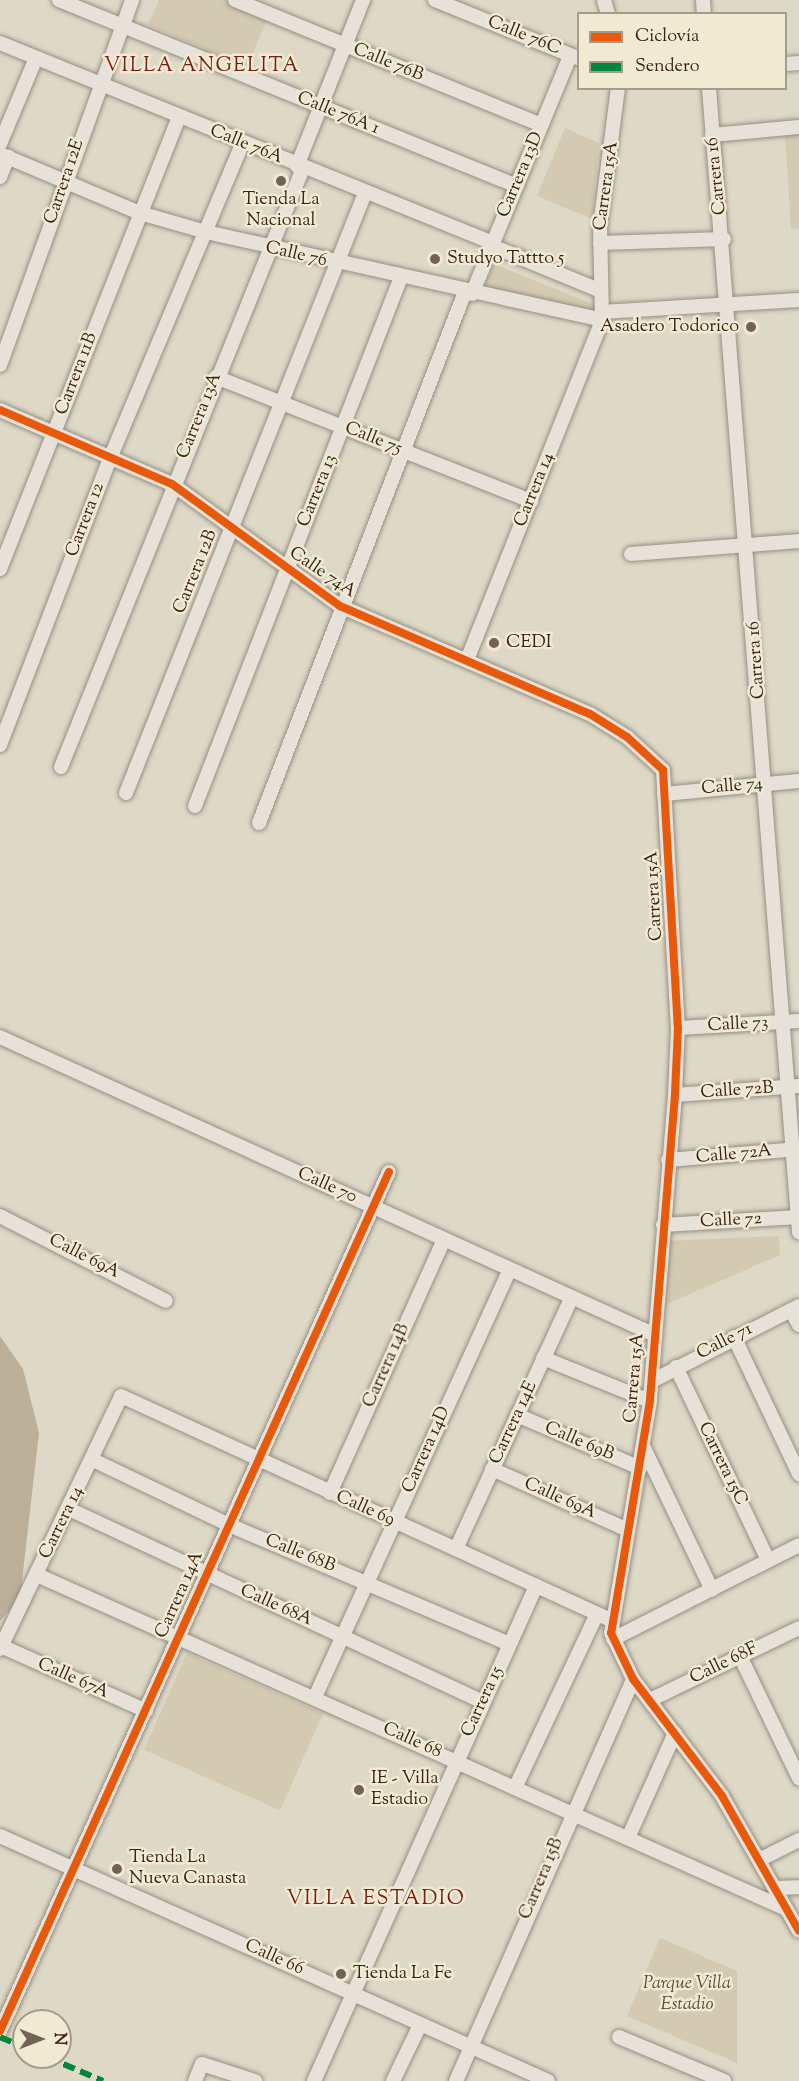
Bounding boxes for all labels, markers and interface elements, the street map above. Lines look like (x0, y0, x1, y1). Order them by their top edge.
street label: Calle 76C (484, 12, 564, 60)
legend (577, 12, 787, 90)
text: Ciclovía (635, 24, 699, 50)
street label: Calle 76B (350, 39, 426, 87)
district label: VILLA ANGELITA (104, 54, 300, 78)
text: Sendero (635, 54, 700, 80)
street label: Calle 76A 1 (294, 88, 382, 140)
street label: Calle 76A (206, 121, 286, 169)
street label: Carrera 13D (493, 129, 549, 221)
street label: Carrera 16 (702, 136, 732, 216)
street label: Carrera 12E (40, 137, 90, 227)
street label: Carrera 15A (590, 140, 624, 232)
marker: Tienda La Nacional (274, 174, 288, 188)
place label: Tienda La Nacional (242, 190, 320, 232)
street label: Calle 76 (263, 237, 329, 273)
place label: Studyo Tattto 5 (447, 248, 564, 270)
marker: Studyo Tattto 5 (428, 252, 442, 266)
place label: Asadero Todorico (600, 316, 739, 338)
marker: Asadero Todorico (744, 320, 758, 334)
street label: Carrera 11B (51, 330, 103, 418)
street label: Carrera 13A (173, 370, 227, 462)
street label: Calle 75 (341, 418, 405, 460)
street label: Carrera 14 (510, 450, 560, 530)
street label: Carrera 13 (294, 452, 342, 530)
street label: Carrera 12 (62, 480, 110, 560)
street label: Carrera 12B (169, 527, 223, 617)
street label: Calle 74A (284, 543, 360, 603)
street label: Carrera 16 (744, 620, 770, 700)
place label: CEDI (506, 632, 552, 654)
marker: CEDI (487, 636, 501, 650)
street label: Calle 74 (700, 774, 764, 800)
street label: Carrera 15A (642, 851, 668, 941)
street label: Calle 73 (707, 1013, 769, 1037)
street label: Calle 72B (700, 1078, 774, 1104)
street label: Calle 72A (695, 1141, 773, 1169)
street label: Calle 70 (294, 1163, 360, 1209)
street label: Calle 72 (700, 1209, 762, 1233)
street label: Calle 69A (45, 1230, 123, 1284)
street label: Calle 71 (693, 1319, 757, 1365)
street label: Carrera 14B (359, 1321, 415, 1411)
street label: Carrera 15A (620, 1332, 650, 1424)
street label: Carrera 14E (485, 1378, 543, 1468)
street label: Carrera 14D (398, 1403, 456, 1497)
street label: Calle 69B (541, 1418, 617, 1466)
street label: Carrera 15C (693, 1419, 751, 1509)
street label: Calle 69A (520, 1473, 600, 1525)
street label: Carrera 14 (35, 1483, 89, 1563)
street label: Calle 69 (332, 1486, 398, 1532)
street label: Calle 68B (262, 1530, 338, 1578)
street label: Carrera 14A (151, 1548, 209, 1642)
street label: Calle 68A (236, 1580, 316, 1632)
street label: Calle 68F (687, 1638, 761, 1690)
street label: Calle 67A (34, 1654, 112, 1704)
street label: Carrera 15 (457, 1663, 509, 1741)
street label: Calle 68 (379, 1718, 445, 1764)
place label: IE - Villa Estadio (371, 1769, 438, 1812)
marker: IE - Villa Estadio (352, 1783, 366, 1797)
street label: Carrera 15B (515, 1835, 569, 1923)
place label: Tienda La Nueva Canasta (129, 1848, 246, 1890)
marker: Tienda La Nueva Canasta (110, 1862, 124, 1876)
district label: VILLA ESTADIO (287, 1887, 465, 1911)
street label: Calle 66 (241, 1935, 307, 1981)
place label: Tienda La Fe (353, 1963, 452, 1985)
marker: Tienda La Fe (334, 1967, 348, 1981)
park label: Parque Villa Estadio (643, 1974, 731, 2016)
north arrow (12, 2009, 72, 2069)
text: N (47, 2033, 70, 2045)

